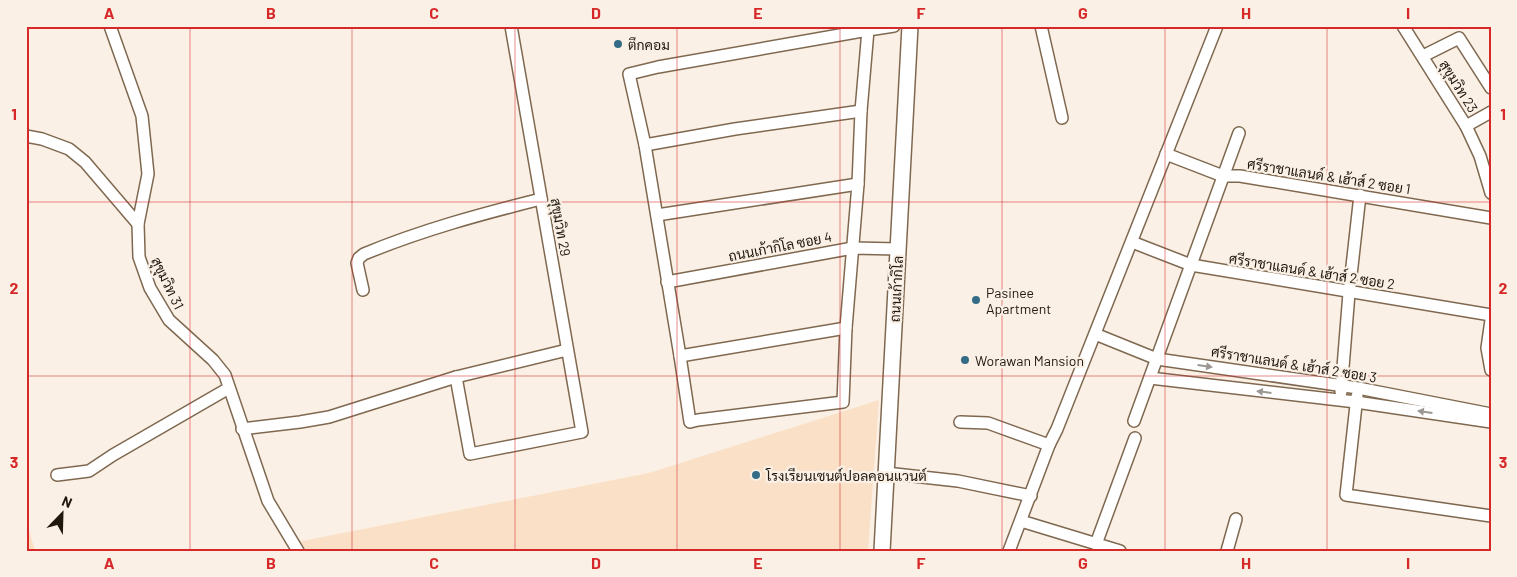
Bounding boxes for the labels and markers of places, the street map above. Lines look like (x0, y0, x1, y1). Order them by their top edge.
place label: ตึกคอม (628, 36, 670, 53)
marker: ตึกคอม (612, 38, 624, 50)
place label: Pasinee Apartment (986, 284, 1051, 317)
marker: Pasinee Apartment (970, 294, 982, 306)
place label: Worawan Mansion (975, 352, 1084, 369)
marker: Worawan Mansion (959, 354, 971, 366)
place label: โรงเรียนเซนต์ปอลคอนแวนต์ (765, 467, 927, 484)
marker: โรงเรียนเซนต์ปอลคอนแวนต์ (750, 469, 762, 481)

